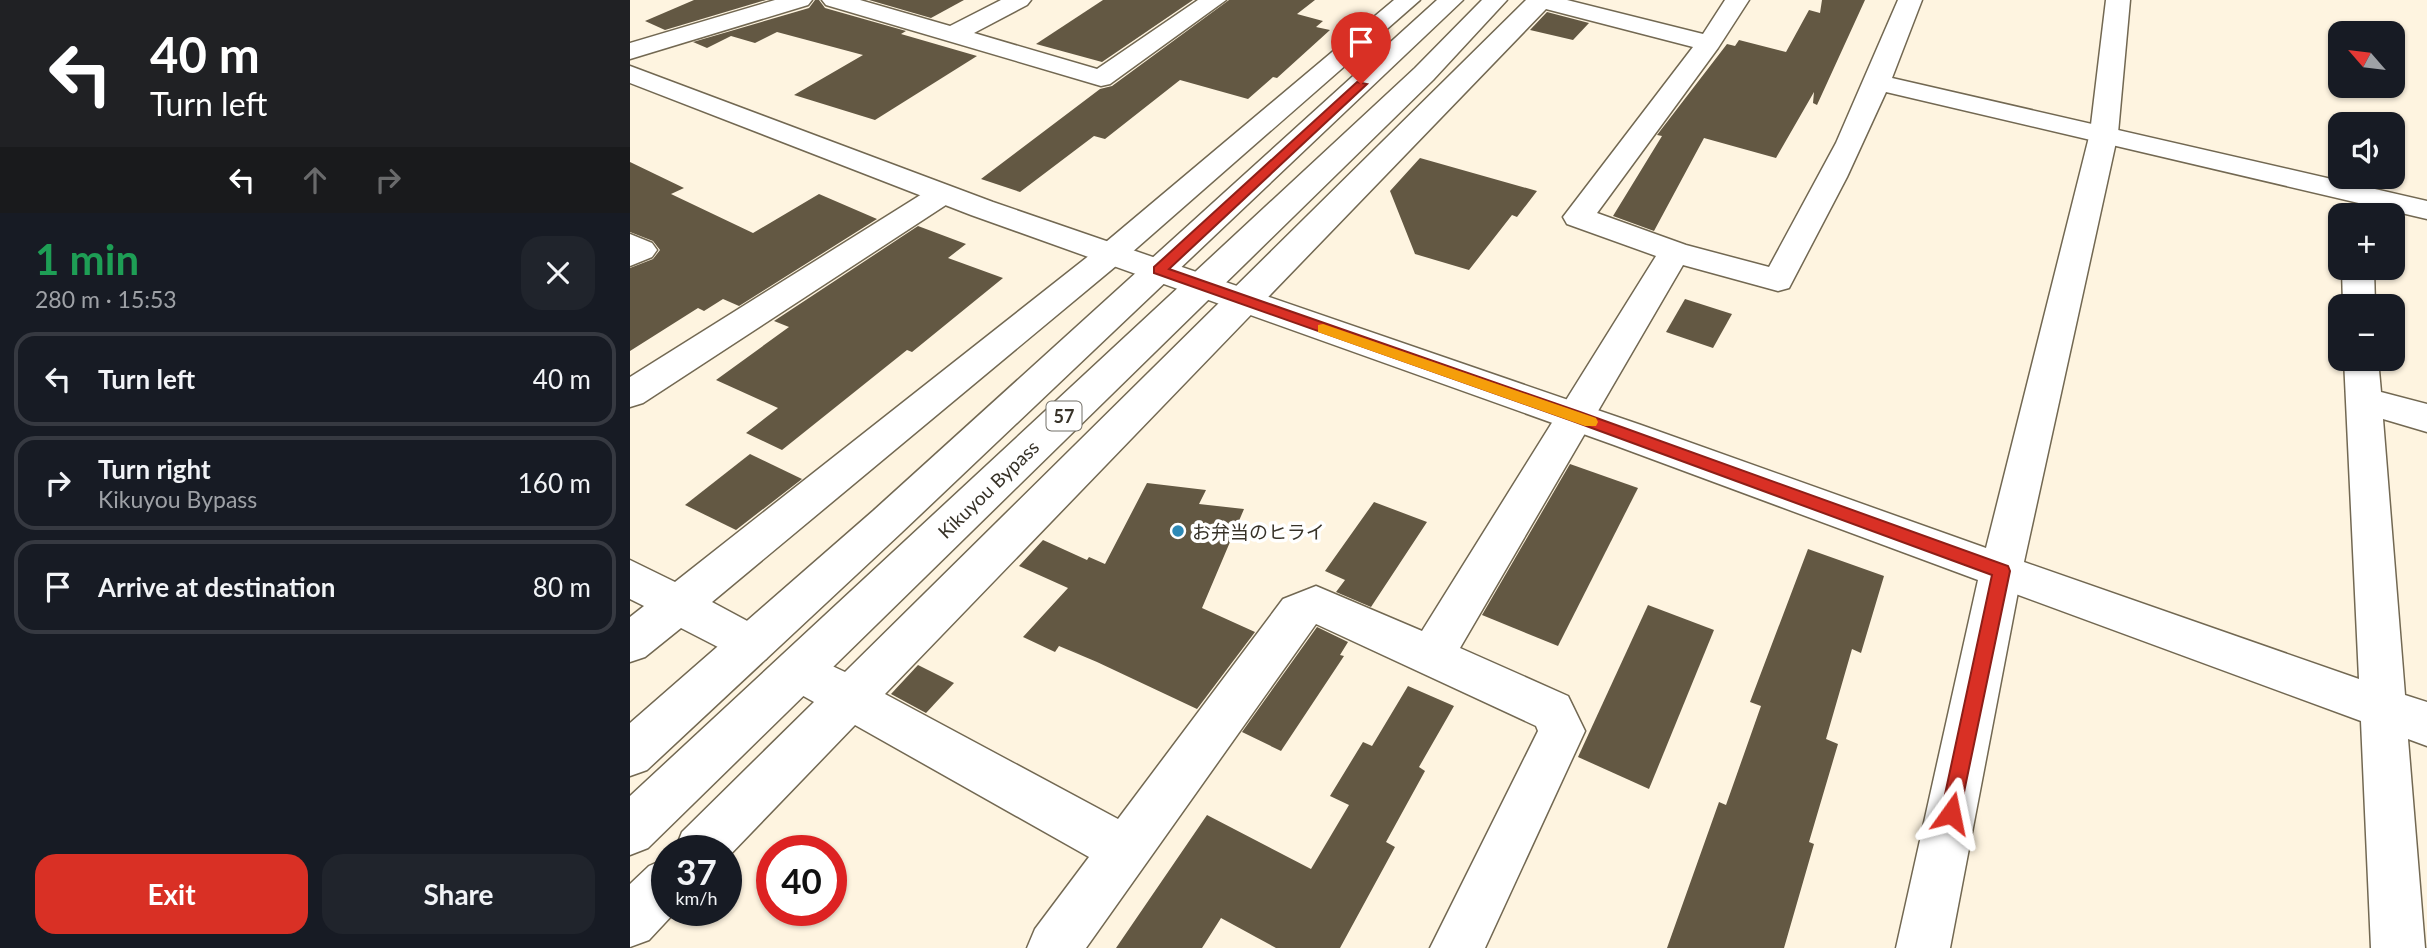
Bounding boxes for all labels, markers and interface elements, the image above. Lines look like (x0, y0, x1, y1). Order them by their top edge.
pin (1331, 12.0, 1391, 84)
north arrow (2328, 21, 2404, 98)
map controls (2328, 21, 2405, 371)
icon: arrive (1342, 23, 1380, 61)
text: 40 m (150, 25, 260, 83)
icon: left (35, 28, 126, 119)
text: Turn left (150, 84, 267, 123)
button: sound (2328, 112, 2405, 189)
icon: left (223, 161, 261, 199)
icon: ahead (296, 161, 334, 199)
icon: right (369, 161, 407, 199)
button: + (2328, 203, 2405, 280)
text: 1 min (35, 234, 139, 284)
button: close (521, 236, 595, 310)
text: 280 m · 15:53 (35, 285, 177, 313)
button: − (2328, 294, 2405, 371)
icon: left (39, 360, 77, 398)
text: Turn left (98, 363, 195, 395)
text: 40 m (533, 363, 591, 395)
road number: 57 (1046, 402, 1082, 430)
street label: Kikuyou Bypass (933, 435, 1043, 543)
text: Turn right (98, 453, 211, 485)
icon: right (39, 464, 77, 502)
text: 160 m (518, 467, 591, 499)
text: Kikuyou Bypass (98, 485, 257, 513)
place label: お弁当のヒライ (1192, 520, 1325, 543)
marker: お弁当のヒライ (1170, 523, 1186, 539)
icon: arrive (39, 568, 77, 606)
text: Arrive at destination (98, 571, 335, 603)
text: 80 m (533, 571, 591, 603)
position arrow (1914, 776, 1988, 850)
speed limit sign: 40 (756, 835, 847, 926)
text: 37 (676, 850, 717, 892)
button: Exit (35, 854, 308, 934)
button: Share (322, 854, 595, 934)
text: km/h (675, 887, 718, 909)

